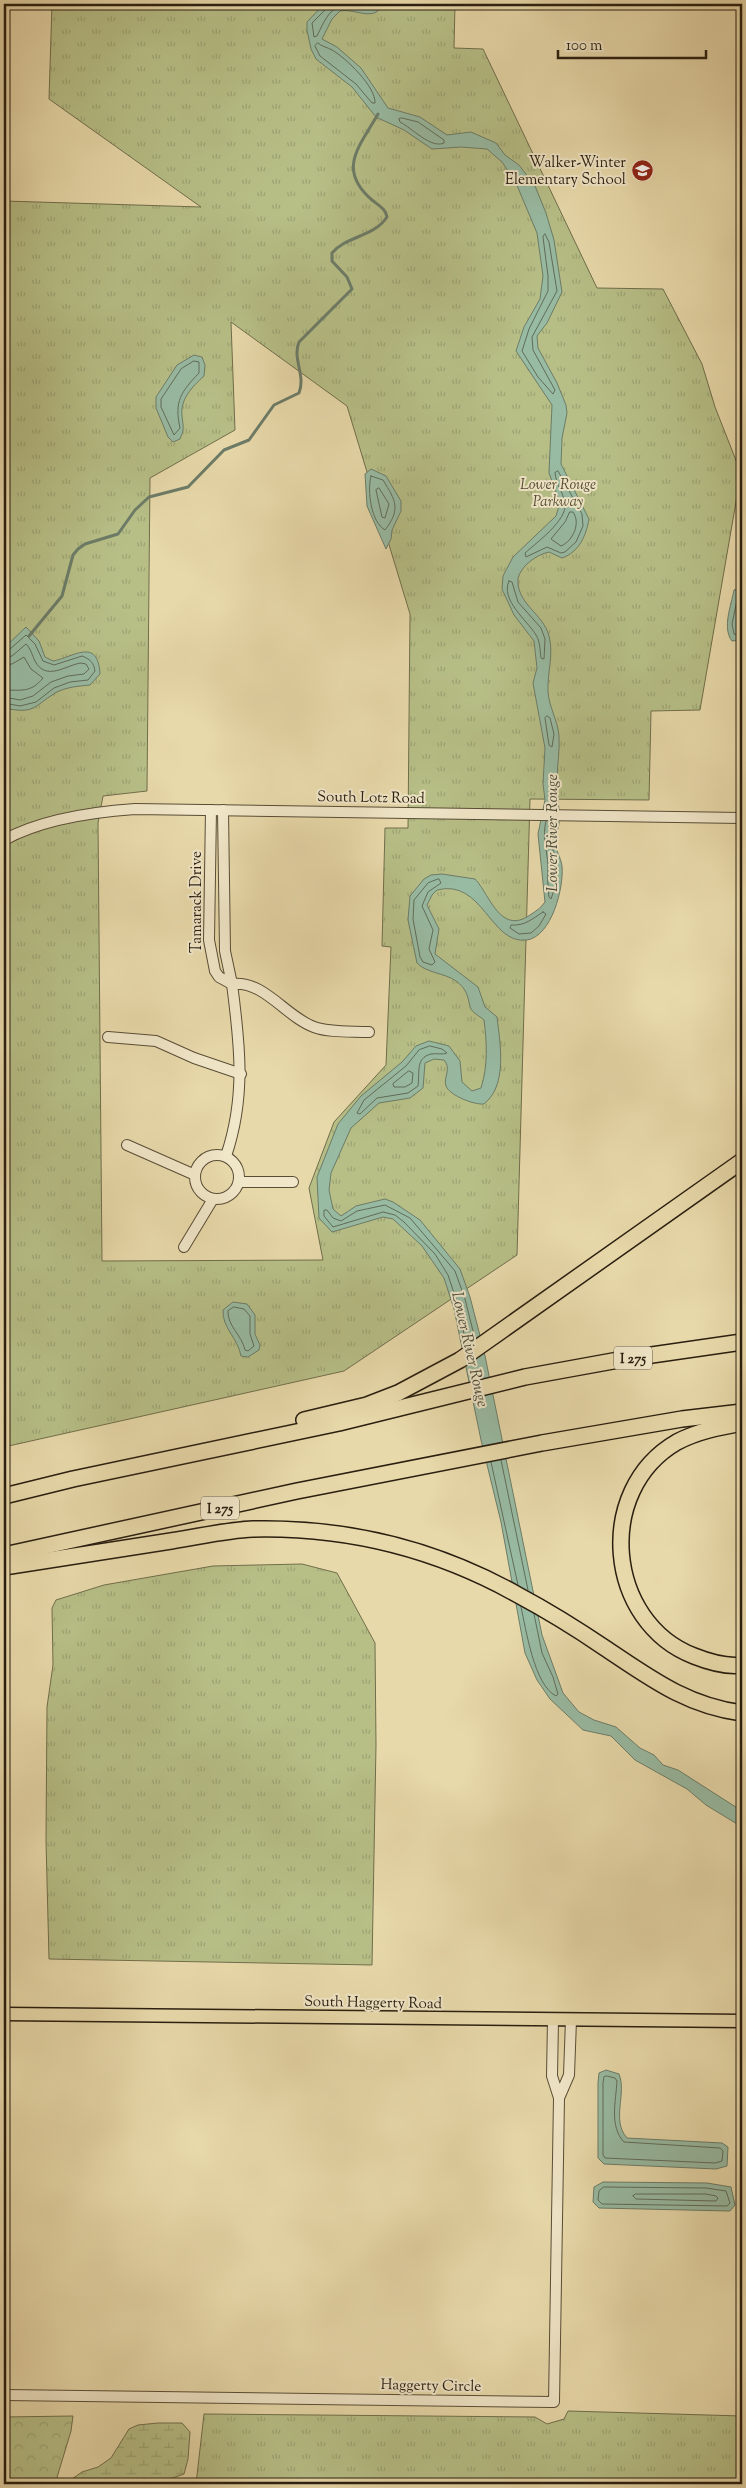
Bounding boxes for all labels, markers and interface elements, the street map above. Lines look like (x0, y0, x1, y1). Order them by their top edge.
scale bar (558, 28, 706, 60)
text: 100 m (566, 36, 603, 57)
place label: Walker-Winter Elementary School (505, 153, 626, 191)
school or university icon: Walker-Winter Elementary School (630, 159, 654, 183)
park label: Lower Rouge Parkway (520, 475, 596, 513)
water label: Lower River Rouge (542, 774, 565, 892)
street label: South Lotz Road (317, 787, 426, 810)
street label: Tamarack Drive (187, 851, 208, 953)
water label: Lower River Rouge (444, 1290, 493, 1410)
road number: I 275 (614, 1346, 652, 1370)
road number: I 275 (201, 1496, 239, 1520)
street label: South Haggerty Road (304, 1992, 443, 2015)
street label: Haggerty Circle (380, 2375, 482, 2398)

